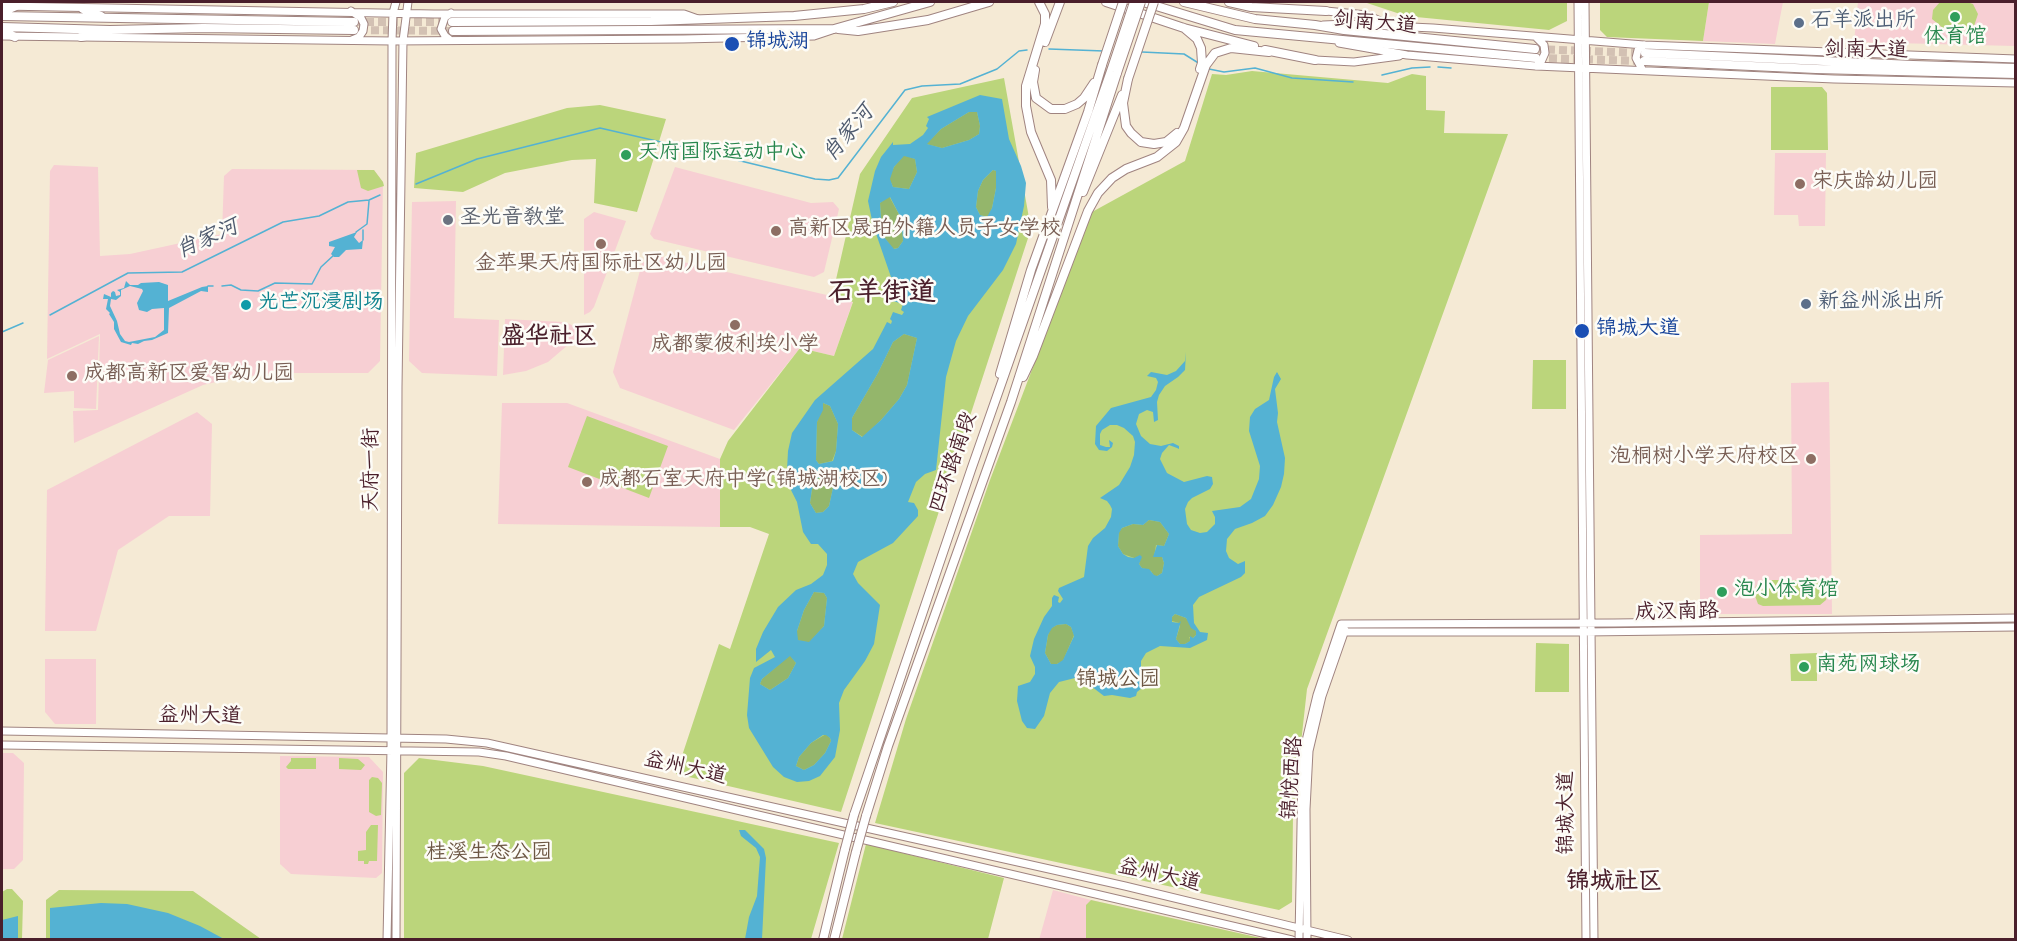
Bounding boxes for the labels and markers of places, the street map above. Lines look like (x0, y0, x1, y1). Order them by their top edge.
place label: 石羊派出所 (1811, 10, 1916, 36)
marker: 体育馆 (1948, 10, 1962, 24)
marker: 石羊派出所 (1792, 16, 1806, 30)
place label: 体育馆 (1924, 26, 1986, 52)
place label: 锦城湖 (746, 31, 809, 57)
marker: 锦城湖 (723, 35, 741, 53)
place label: 天府国际运动中心 (638, 142, 806, 168)
marker: 天府国际运动中心 (619, 148, 633, 162)
place label: 宋庆龄幼儿园 (1812, 171, 1938, 197)
marker: 宋庆龄幼儿园 (1793, 177, 1807, 191)
place label: 圣光音教堂 (460, 207, 565, 233)
marker: 圣光音教堂 (441, 213, 455, 227)
place label: 高新区晟珀外籍人员子女学校 (788, 218, 1061, 244)
marker: 高新区晟珀外籍人员子女学校 (769, 224, 783, 238)
marker: 金苹果天府国际社区幼儿园 (594, 237, 608, 251)
place label: 金苹果天府国际社区幼儿园 (475, 253, 727, 279)
place label: 新益州派出所 (1818, 291, 1944, 317)
place label: 光芒沉浸剧场 (258, 292, 384, 318)
marker: 新益州派出所 (1799, 297, 1813, 311)
marker: 光芒沉浸剧场 (239, 298, 253, 312)
marker: 成都蒙彼利埃小学 (728, 318, 742, 332)
place label: 锦城大道 (1596, 318, 1680, 344)
marker: 锦城大道 (1573, 322, 1591, 340)
place label: 成都蒙彼利埃小学 (651, 334, 819, 360)
place label: 成都高新区爱智幼儿园 (84, 363, 294, 389)
marker: 成都高新区爱智幼儿园 (65, 369, 79, 383)
place label: 泡桐树小学天府校区 (1610, 446, 1799, 472)
marker: 泡桐树小学天府校区 (1804, 452, 1818, 466)
place label: 成都石室天府中学(锦城湖校区) (599, 469, 887, 495)
marker: 成都石室天府中学(锦城湖校区) (580, 475, 594, 489)
place label: 泡小体育馆 (1734, 579, 1839, 605)
marker: 泡小体育馆 (1715, 585, 1729, 599)
place label: 南苑网球场 (1816, 654, 1921, 680)
marker: 南苑网球场 (1797, 660, 1811, 674)

